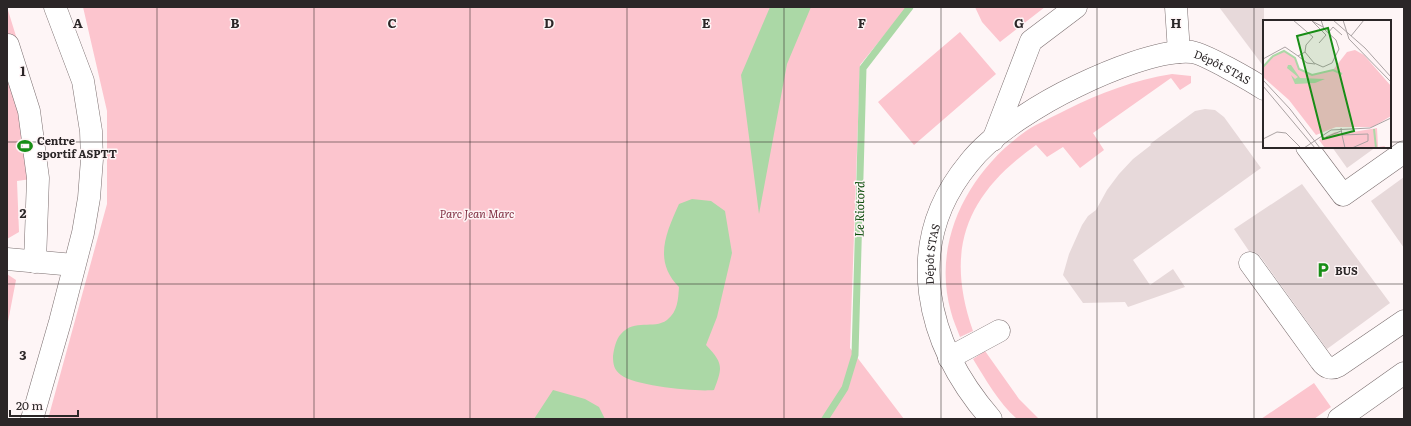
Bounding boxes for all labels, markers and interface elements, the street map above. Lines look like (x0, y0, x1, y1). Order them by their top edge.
text: A (73, 13, 83, 32)
text: B (231, 13, 240, 32)
text: C (387, 13, 397, 32)
text: D (544, 13, 554, 32)
text: E (702, 13, 711, 32)
text: F (858, 13, 866, 32)
text: G (1014, 13, 1024, 32)
text: H (1171, 13, 1182, 32)
inset map (1263, 20, 1391, 148)
street label: Dépôt STAS (1192, 45, 1254, 87)
text: 1 (20, 61, 26, 80)
place label: Centre sportif ASPTT (37, 132, 117, 161)
sports icon: Centre sportif ASPTT (16, 137, 34, 155)
water label: Le Riotord (850, 181, 868, 237)
text: 2 (20, 203, 27, 222)
park label: Parc Jean Marc (440, 205, 514, 221)
street label: Dépôt STAS (921, 222, 943, 285)
parking icon: BUS (1314, 261, 1332, 279)
place label: BUS (1335, 262, 1358, 278)
text: 3 (19, 345, 27, 364)
scale bar (10, 392, 78, 418)
text: 20 m (16, 396, 43, 414)

